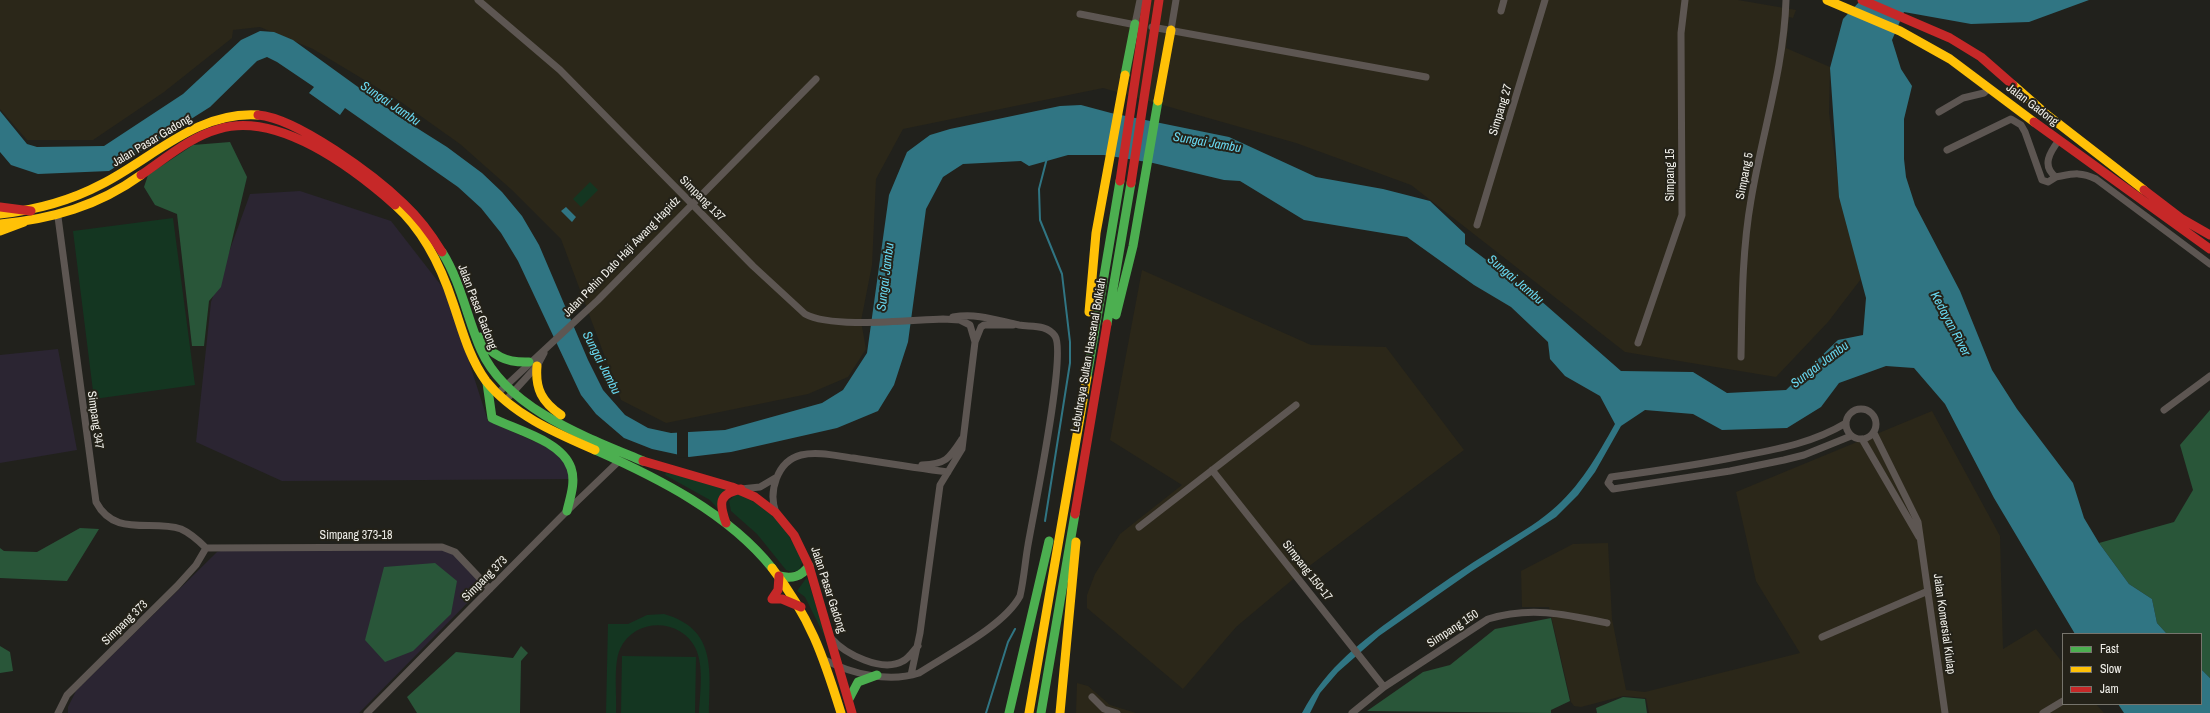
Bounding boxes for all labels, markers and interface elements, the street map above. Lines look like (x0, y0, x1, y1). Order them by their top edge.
water label: Sungai Jambu (357, 78, 423, 130)
street label: Jalan Gadong (2003, 81, 2061, 129)
street label: Simpang 27 (1486, 83, 1516, 137)
street label: Jalan Pasar Gadong (110, 112, 194, 170)
water label: Sungai Jambu (1172, 129, 1242, 157)
street label: Simpang 15 (1664, 148, 1678, 202)
street label: Simpang 5 (1733, 151, 1757, 201)
street label: Simpang 137 (676, 173, 728, 225)
street label: Jalan Pehin Dato Haji Awang Hapidz (560, 194, 684, 320)
water label: Sungai Jambu (874, 242, 898, 312)
water label: Sungai Jambu (1484, 252, 1546, 308)
street label: Jalan Pasar Gadong (454, 263, 500, 351)
street label: Lebuhraya Sultan Hassanal Bolkiah (1068, 277, 1110, 433)
water label: Kedayan River (1927, 289, 1973, 359)
water label: Sungai Jambu (578, 329, 624, 397)
water label: Sungai Jambu (1788, 338, 1852, 392)
street label: Simpang 347 (84, 390, 106, 450)
street label: Simpang 373-18 (320, 529, 392, 543)
street label: Simpang 150-17 (1279, 538, 1335, 604)
street label: Jalan Pasar Gadong (807, 545, 849, 635)
street label: Simpang 373 (459, 553, 511, 605)
street label: Jalan Komersial Kiulap (1930, 573, 1958, 675)
street label: Simpang 373 (99, 597, 151, 649)
street label: Simpang 150 (1425, 607, 1481, 651)
legend (2062, 633, 2202, 705)
text: Fast (2100, 641, 2119, 657)
text: Slow (2100, 661, 2121, 677)
text: Jam (2100, 681, 2119, 697)

